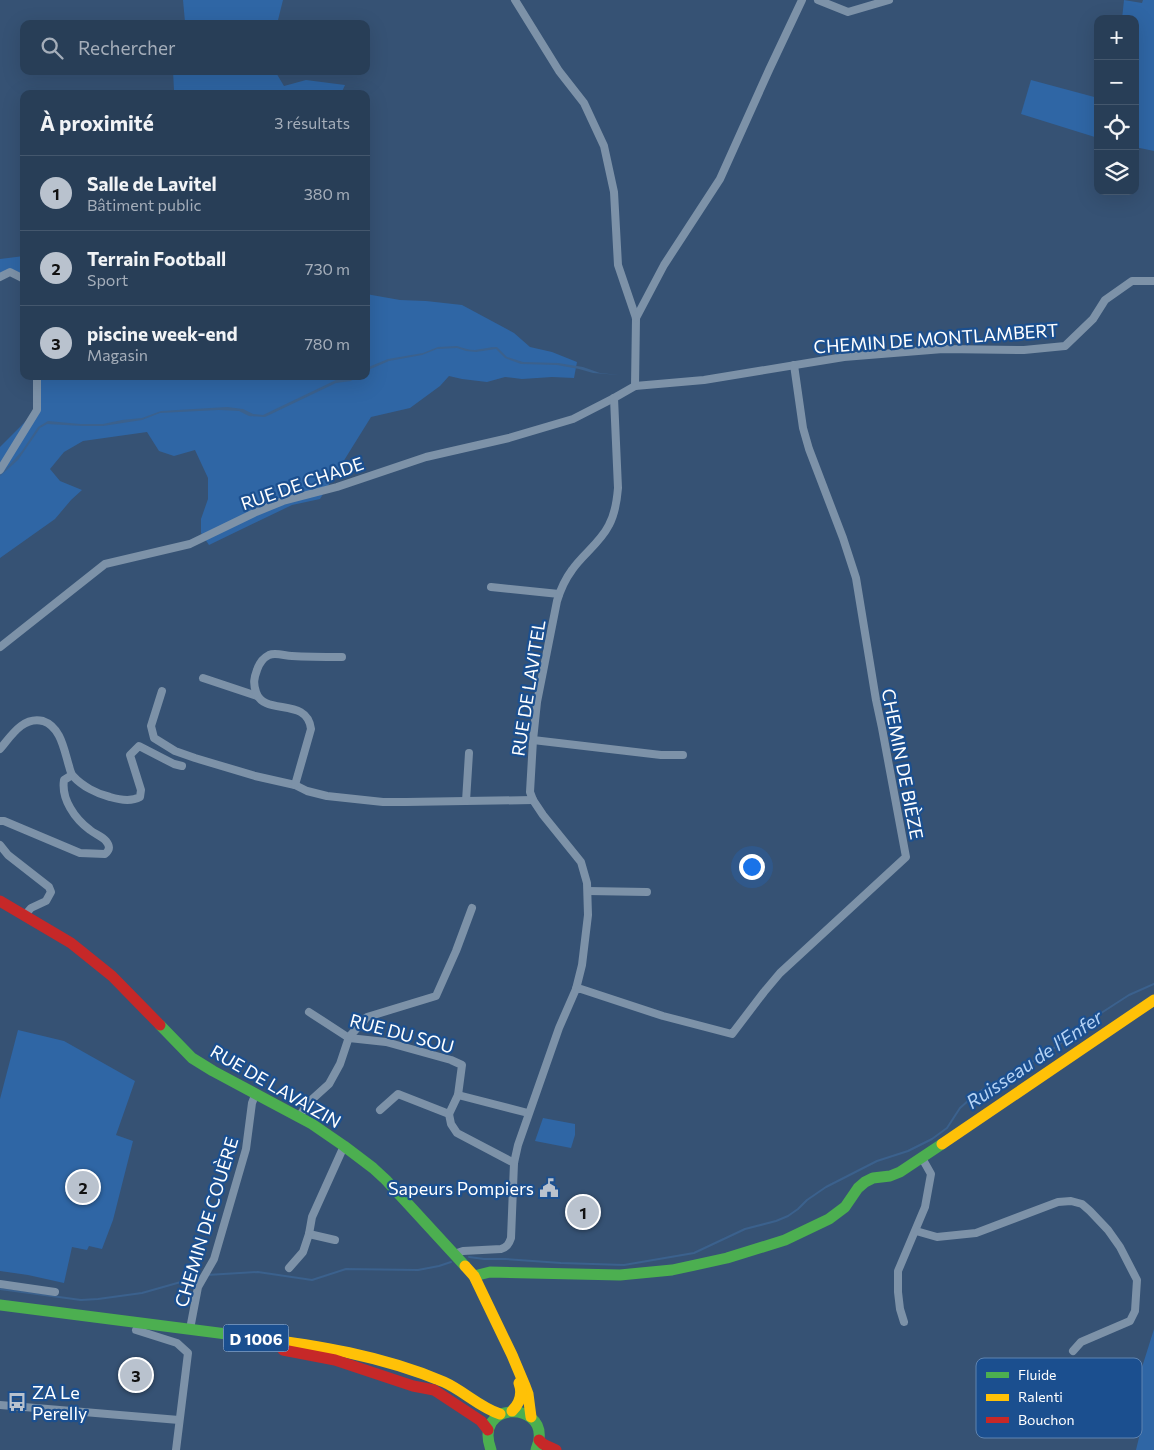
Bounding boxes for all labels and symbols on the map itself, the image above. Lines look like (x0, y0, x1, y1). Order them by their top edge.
street label: CHEMIN DE MONTLAMBERT (813, 318, 1059, 358)
street label: RUE DE CHADE (238, 452, 366, 514)
street label: RUE DE LAVITEL (506, 618, 550, 758)
street label: CHEMIN DE BIÈZE (878, 687, 928, 841)
your location (739, 854, 765, 880)
water label: Ruisseau de l'Enfer (961, 1004, 1108, 1113)
street label: RUE DU SOU (347, 1008, 457, 1058)
street label: RUE DE LAVAIZIN (207, 1040, 345, 1132)
street label: CHEMIN DE COUÈRE (170, 1134, 242, 1310)
pin: 2 (67, 1168, 99, 1206)
place label: Sapeurs Pompiers (388, 1177, 534, 1199)
public building icon: Sapeurs Pompiers (538, 1177, 560, 1199)
pin: 1 (567, 1193, 599, 1231)
road number: D 1006 (224, 1325, 288, 1352)
pin: 3 (120, 1356, 152, 1394)
legend (976, 1358, 1142, 1438)
text: Fluide (1018, 1366, 1056, 1383)
place label: ZA Le Perelly (32, 1381, 87, 1424)
text: Ralenti (1018, 1388, 1063, 1405)
bus stop icon: ZA Le Perelly (6, 1391, 28, 1413)
text: Bouchon (1018, 1411, 1075, 1428)

